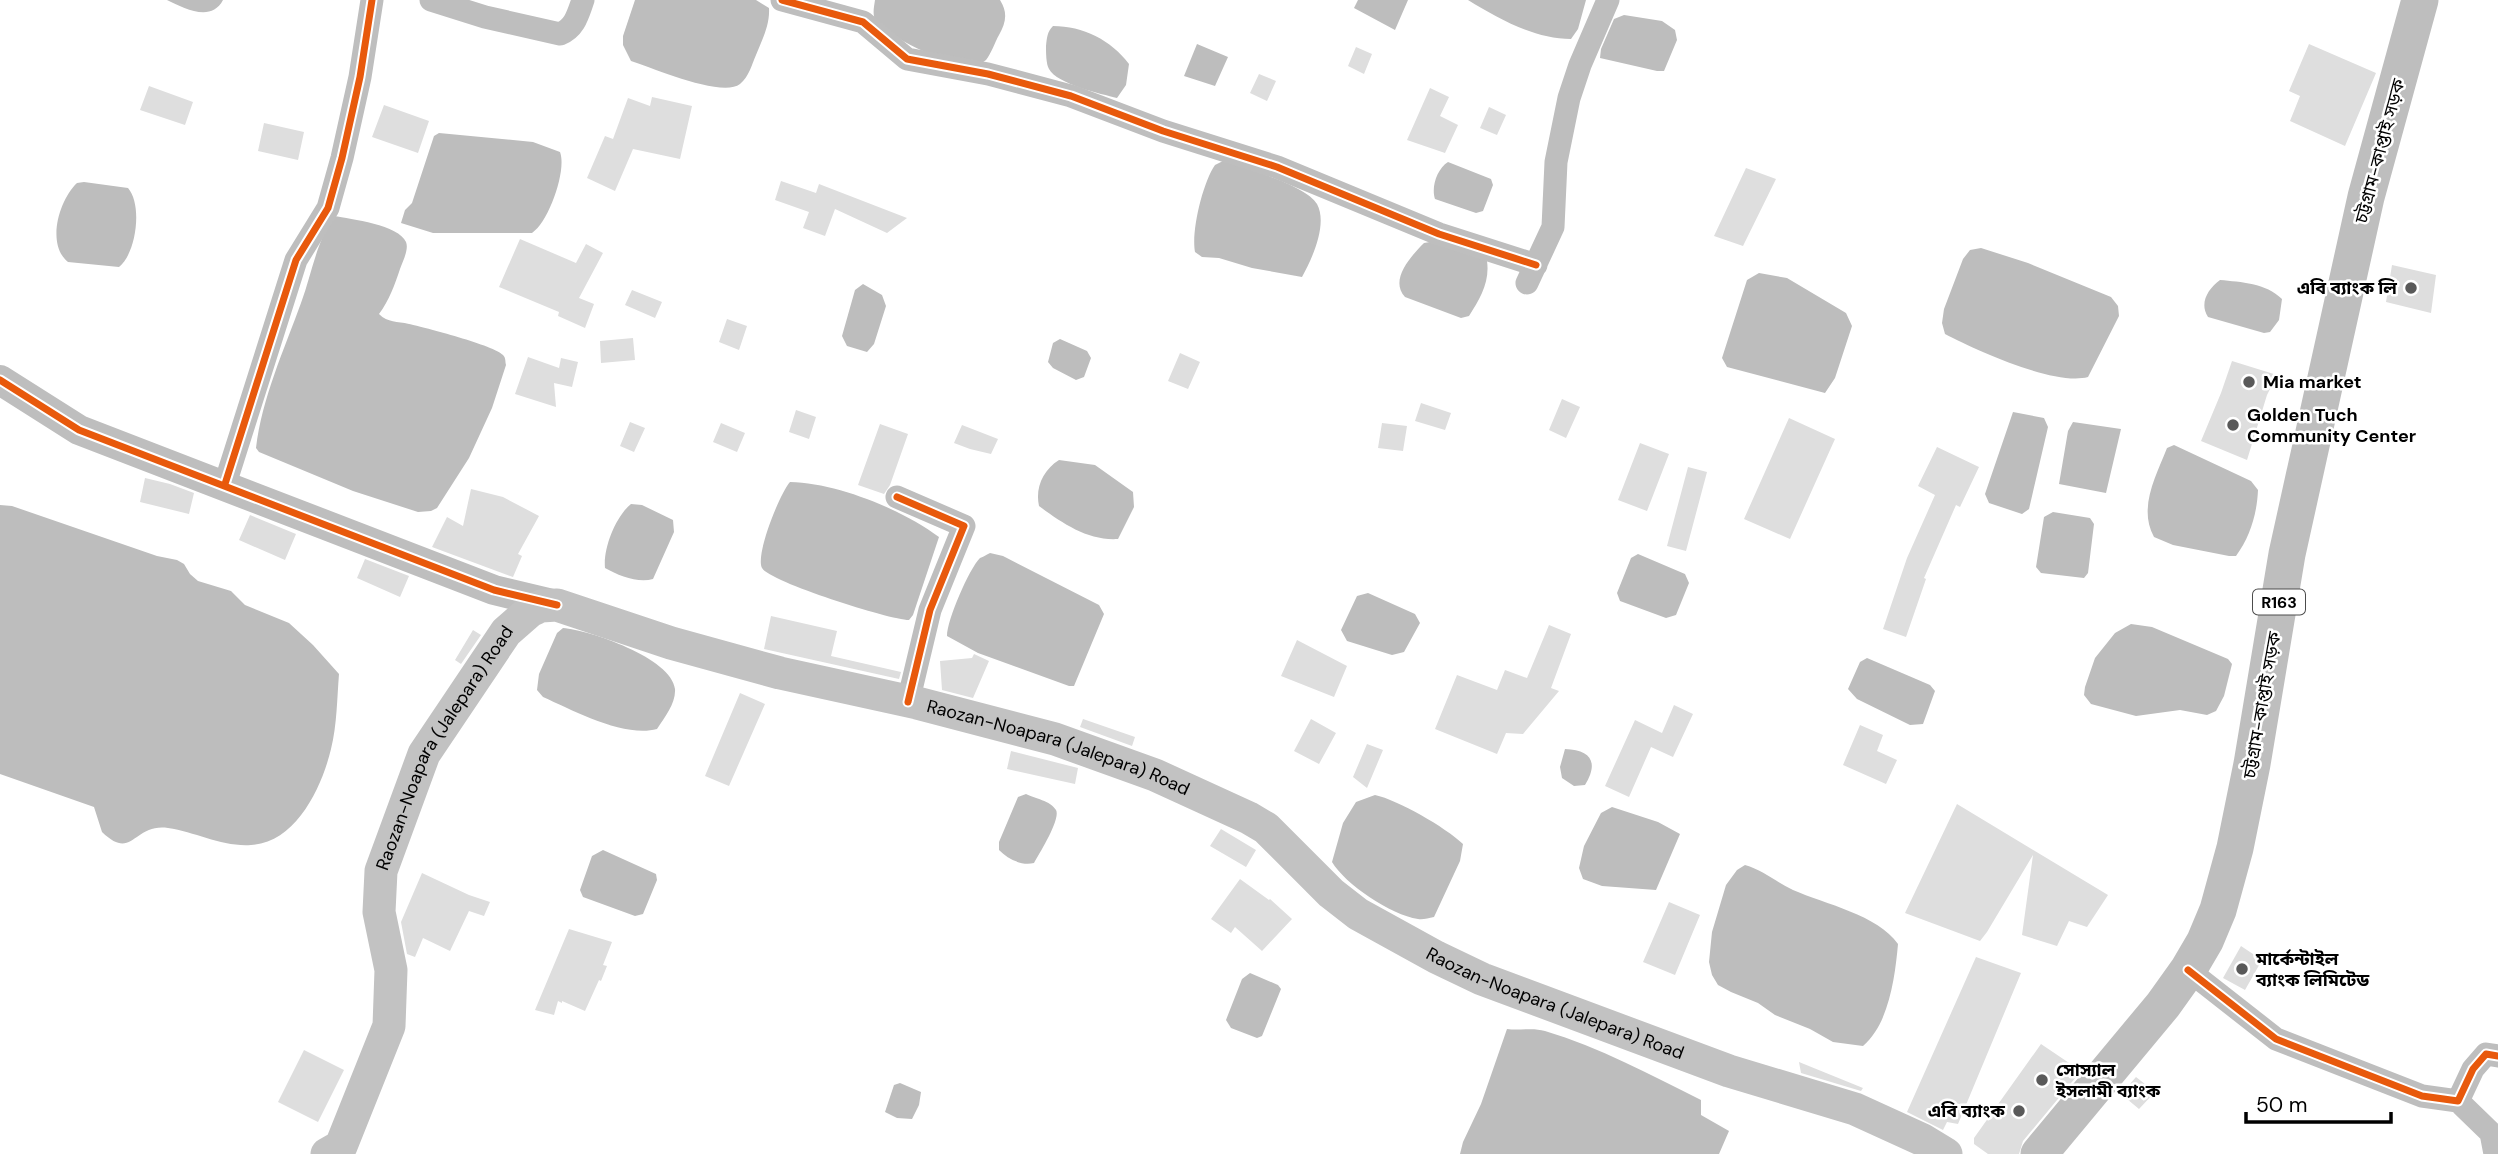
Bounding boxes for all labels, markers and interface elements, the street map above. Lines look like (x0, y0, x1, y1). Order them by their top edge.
street label: চট্টগ্রাম-কাপ্তাই সড়ক (2349, 76, 2411, 227)
place label: এবি ব্যাংক লি (2297, 276, 2397, 300)
marker: এবি ব্যাংক লি (2403, 280, 2419, 296)
place label: Mia market (2263, 370, 2362, 394)
marker: Mia market (2241, 374, 2257, 390)
place label: Golden Tuch Community Center (2247, 403, 2416, 448)
marker: Golden Tuch Community Center (2225, 417, 2241, 433)
road number: R163 (2253, 590, 2305, 614)
street label: Raozan-Noapara (Jalepara) Road (370, 621, 519, 874)
street label: চট্টগ্রাম-কাপ্তাই সড়ক (2237, 629, 2287, 781)
street label: Raozan-Noapara (Jalepara) Road (924, 694, 1194, 801)
street label: Raozan-Noapara (Jalepara) Road (1422, 942, 1687, 1065)
place label: মার্কেন্টাইল ব্যাংক লিমিটেড (2255, 947, 2370, 992)
marker: মার্কেন্টাইল ব্যাংক লিমিটেড (2234, 961, 2250, 977)
place label: সোস্যাল ইসলামী ব্যাংক (2055, 1058, 2161, 1103)
marker: সোস্যাল ইসলামী ব্যাংক (2034, 1072, 2050, 1088)
scale bar (2246, 1080, 2391, 1124)
text: 50 m (2256, 1091, 2307, 1119)
place label: এবি ব্যাংক (1928, 1099, 2005, 1123)
marker: এবি ব্যাংক (2011, 1103, 2027, 1119)

